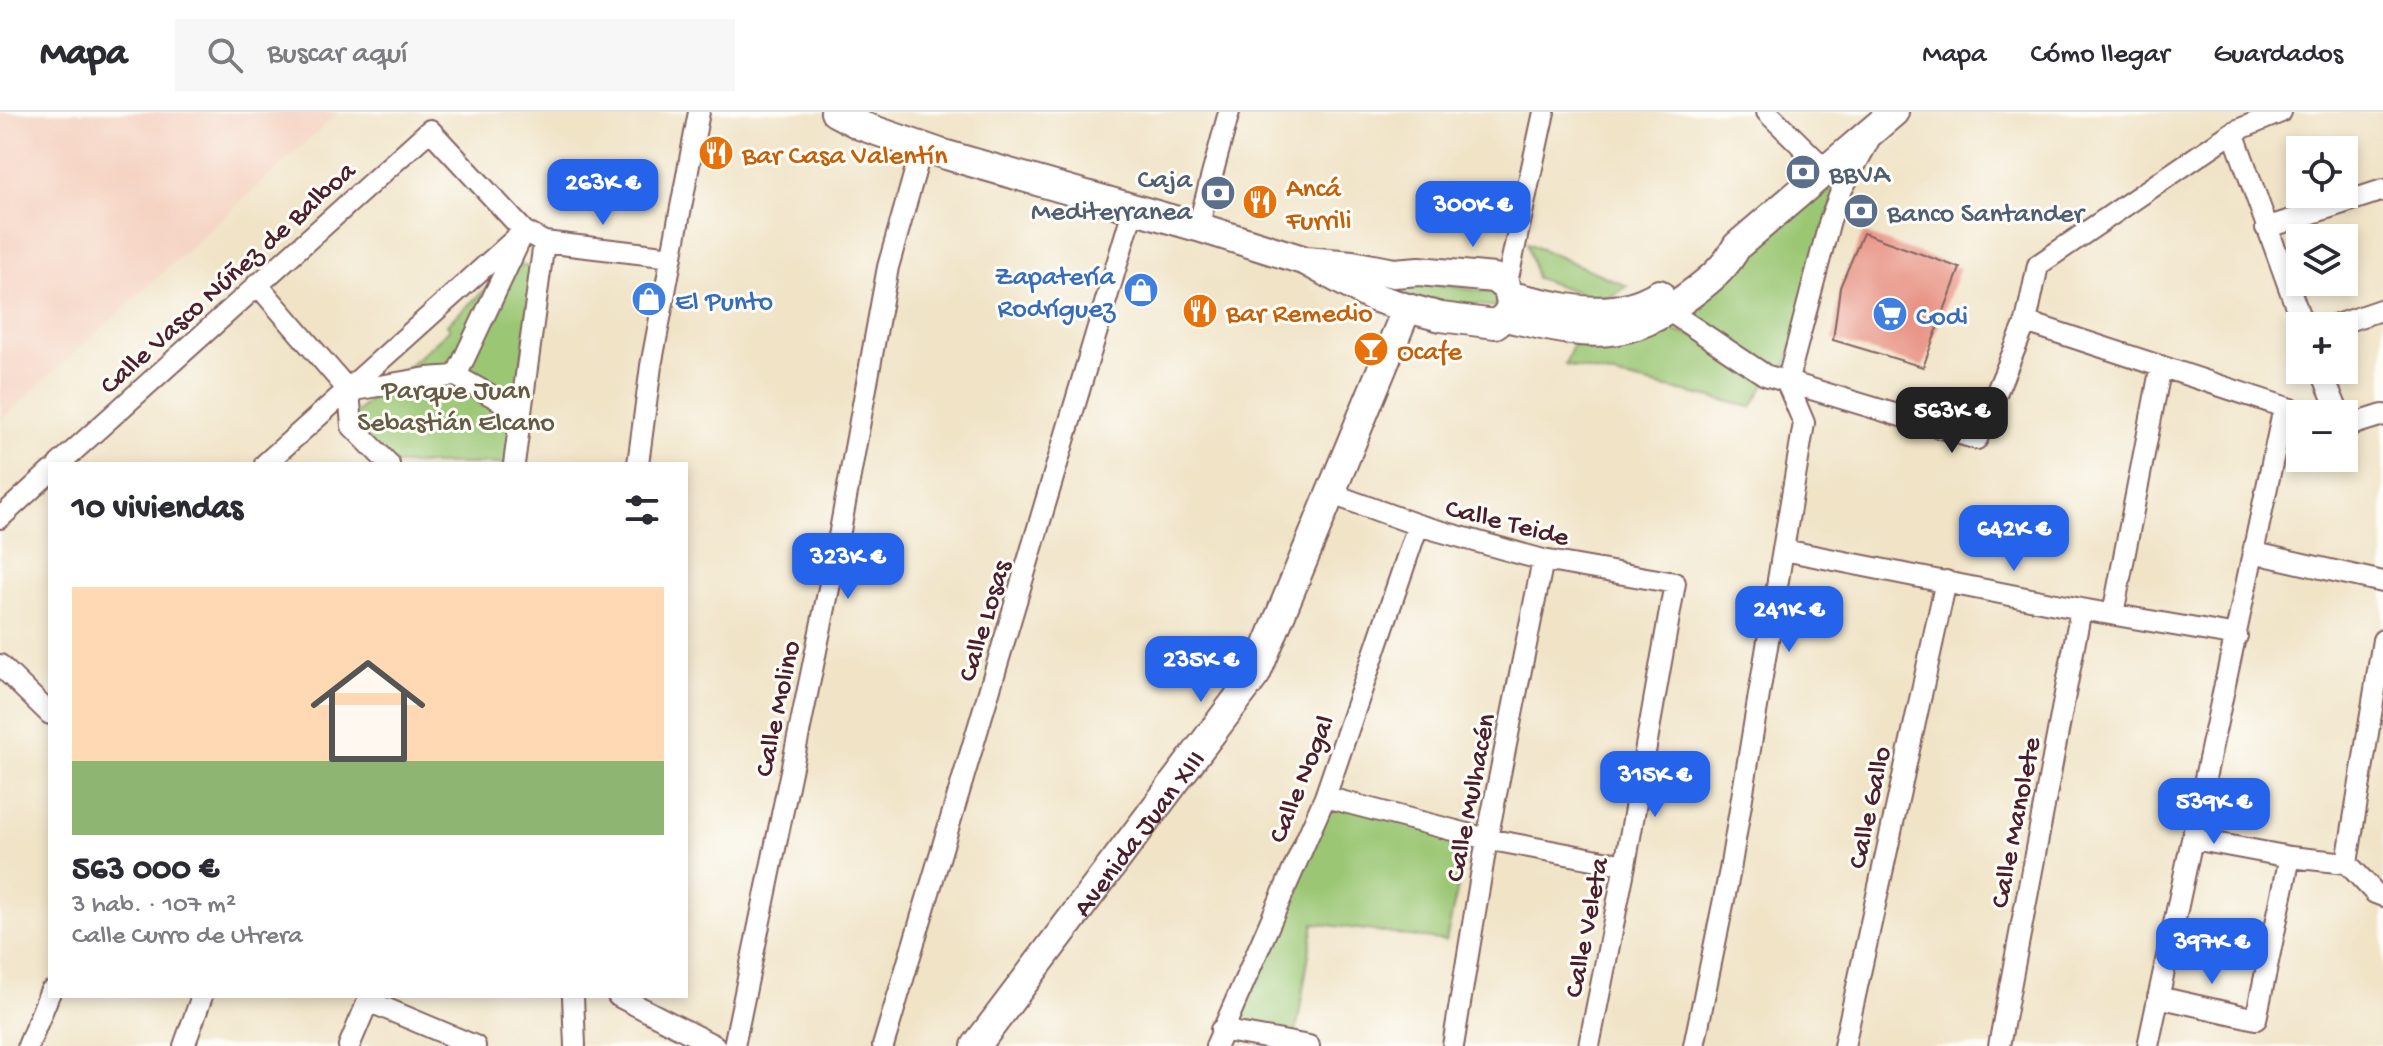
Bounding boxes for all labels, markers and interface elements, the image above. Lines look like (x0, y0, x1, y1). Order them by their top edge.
search box (175, 19, 735, 91)
text: Mapa (40, 33, 127, 77)
icon: search (203, 33, 247, 77)
text: Buscar aquí (267, 38, 407, 73)
text: Mapa (1922, 39, 1987, 72)
text: Cómo llegar (2031, 39, 2170, 72)
text: Guardados (2214, 39, 2343, 72)
restaurant icon: Bar Casa Valentín (697, 134, 735, 172)
map controls (2286, 136, 2358, 472)
button: locate (2286, 136, 2358, 208)
place label: Bar Casa Valentín (741, 141, 948, 174)
bank icon: BBVA (1784, 153, 1822, 191)
street label: Calle Vasco Núñez de Balboa (94, 155, 365, 403)
pin: 263K € (538, 159, 668, 227)
place label: BBVA (1828, 160, 1891, 193)
place label: Caja Mediterranea (1031, 165, 1193, 230)
text: 263K € (565, 169, 641, 200)
bank icon: Caja Mediterranea (1199, 174, 1237, 212)
place label: Ancá Furrili (1285, 174, 1352, 239)
pin: 300K € (1408, 181, 1538, 249)
restaurant icon: Ancá Furrili (1241, 183, 1279, 221)
text: 300K € (1434, 191, 1512, 222)
bank icon: Banco Santander (1842, 192, 1880, 230)
place label: Banco Santander (1886, 199, 2086, 232)
button: layers (2286, 224, 2358, 296)
place label: Zapatería Rodríguez (995, 262, 1117, 327)
shop icon: Zapatería Rodríguez (1122, 271, 1160, 309)
shop icon: El Punto (630, 280, 668, 318)
place label: El Punto (675, 287, 773, 320)
restaurant icon: Bar Remedio (1181, 292, 1219, 330)
supermarket icon: Codi (1871, 295, 1909, 333)
place label: Bar Remedio (1225, 299, 1373, 332)
place label: Codi (1916, 302, 1968, 335)
button: + (2286, 312, 2358, 384)
bar icon: Ocafe (1352, 330, 1390, 368)
place label: Ocafe (1397, 337, 1462, 370)
park label: Parque Juan Sebastián Elcano (357, 376, 555, 441)
pin: 563K € (1887, 387, 2017, 455)
text: 563K € (1914, 397, 1990, 428)
button: − (2286, 400, 2358, 472)
icon: filters (620, 488, 664, 532)
text: 10 viviendas (72, 490, 243, 530)
street label: Calle Teide (1442, 493, 1573, 556)
pin: 642K € (1949, 505, 2079, 573)
text: 642K € (1977, 515, 2051, 546)
pin: 323K € (783, 533, 913, 601)
text: 323K € (810, 543, 886, 574)
street label: Calle Losas (952, 556, 1021, 686)
pin: 241K € (1724, 586, 1854, 654)
text: 241K € (1753, 596, 1825, 627)
pin: 235K € (1136, 636, 1266, 704)
street label: Calle Molino (749, 638, 810, 780)
icon: home (296, 639, 440, 783)
text: 235K € (1163, 646, 1239, 677)
street label: Calle Mulhacén (1440, 710, 1505, 885)
street label: Calle Nogal (1263, 711, 1344, 848)
street label: Calle Manolete (1985, 734, 2050, 911)
street label: Calle Gallo (1842, 744, 1900, 872)
street label: Avenida Juan XIII (1067, 745, 1214, 924)
pin: 315K € (1590, 751, 1720, 819)
text: 315K € (1618, 761, 1692, 792)
pin: 539K € (2149, 778, 2279, 846)
text: 539K € (2176, 788, 2252, 819)
text: 563 000 € (72, 851, 219, 891)
street label: Calle Veleta (1559, 854, 1618, 1001)
text: 3 hab. · 107 m² (72, 891, 236, 922)
pin: 397K € (2147, 918, 2277, 986)
text: Calle Curro de Utrera (72, 922, 303, 953)
text: 397K € (2174, 928, 2250, 959)

